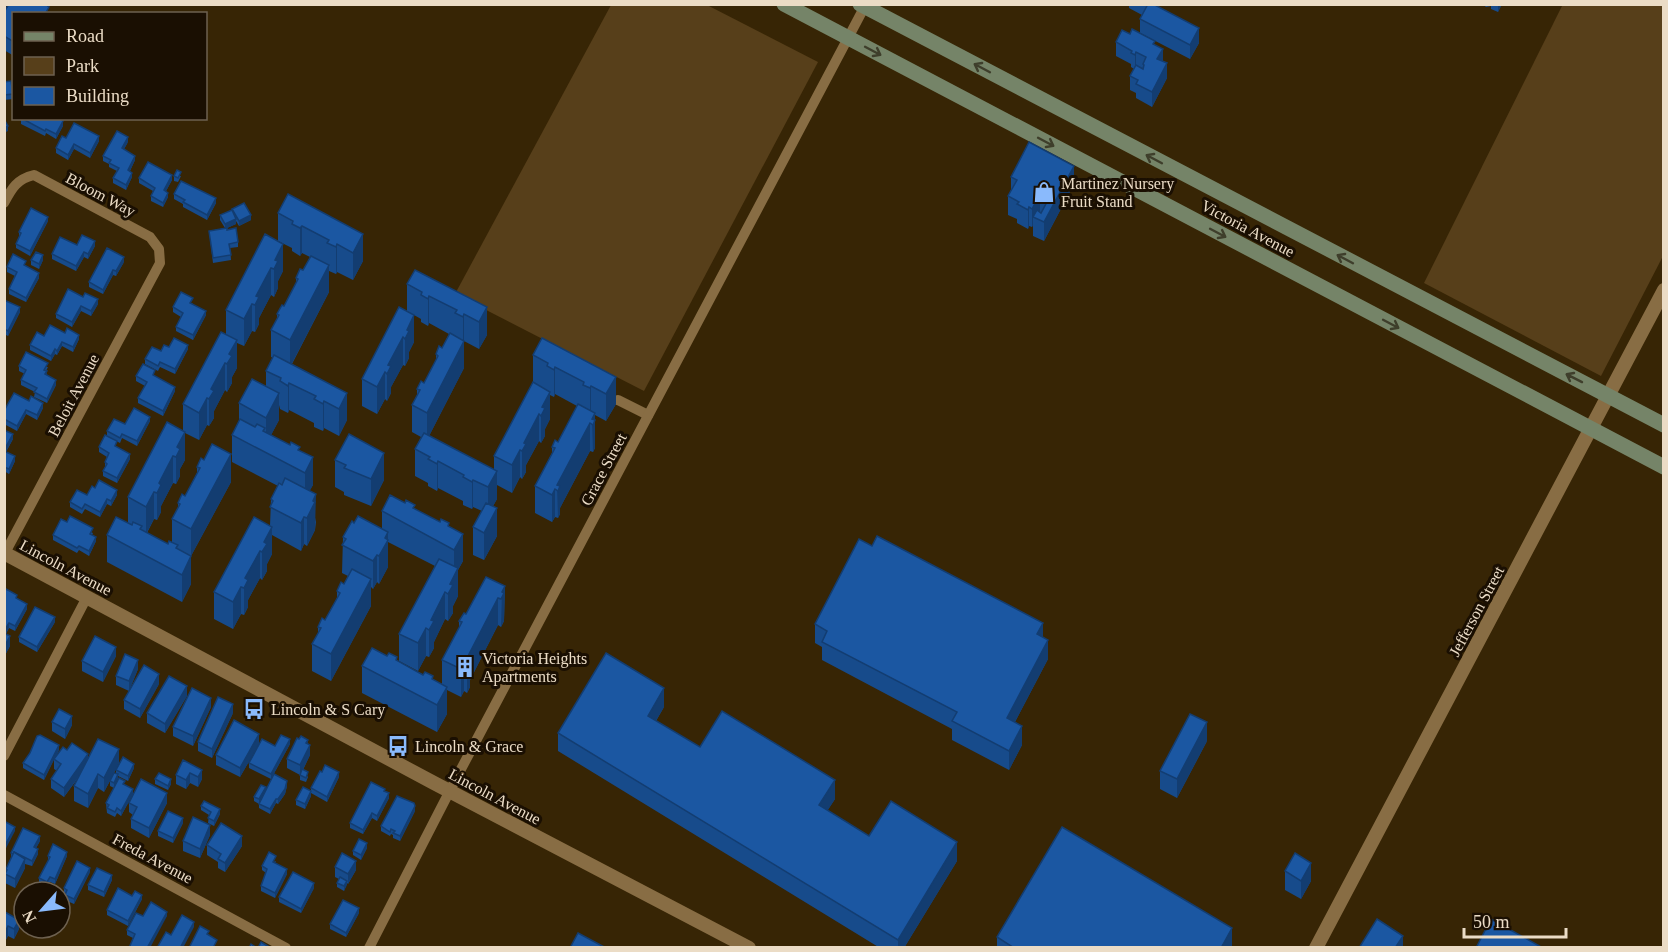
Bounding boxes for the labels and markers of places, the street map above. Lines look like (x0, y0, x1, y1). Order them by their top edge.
place label: Martinez Nursery Fruit Stand (1061, 175, 1174, 210)
shop icon: Martinez Nursery Fruit Stand (1032, 180, 1056, 204)
place label: Victoria Heights Apartments (482, 650, 587, 686)
building icon: Victoria Heights Apartments (453, 655, 477, 679)
bus stop icon: Lincoln & S Cary (242, 697, 266, 721)
place label: Lincoln & S Cary (271, 701, 385, 719)
bus stop icon: Lincoln & Grace (386, 734, 410, 758)
place label: Lincoln & Grace (415, 738, 523, 755)

